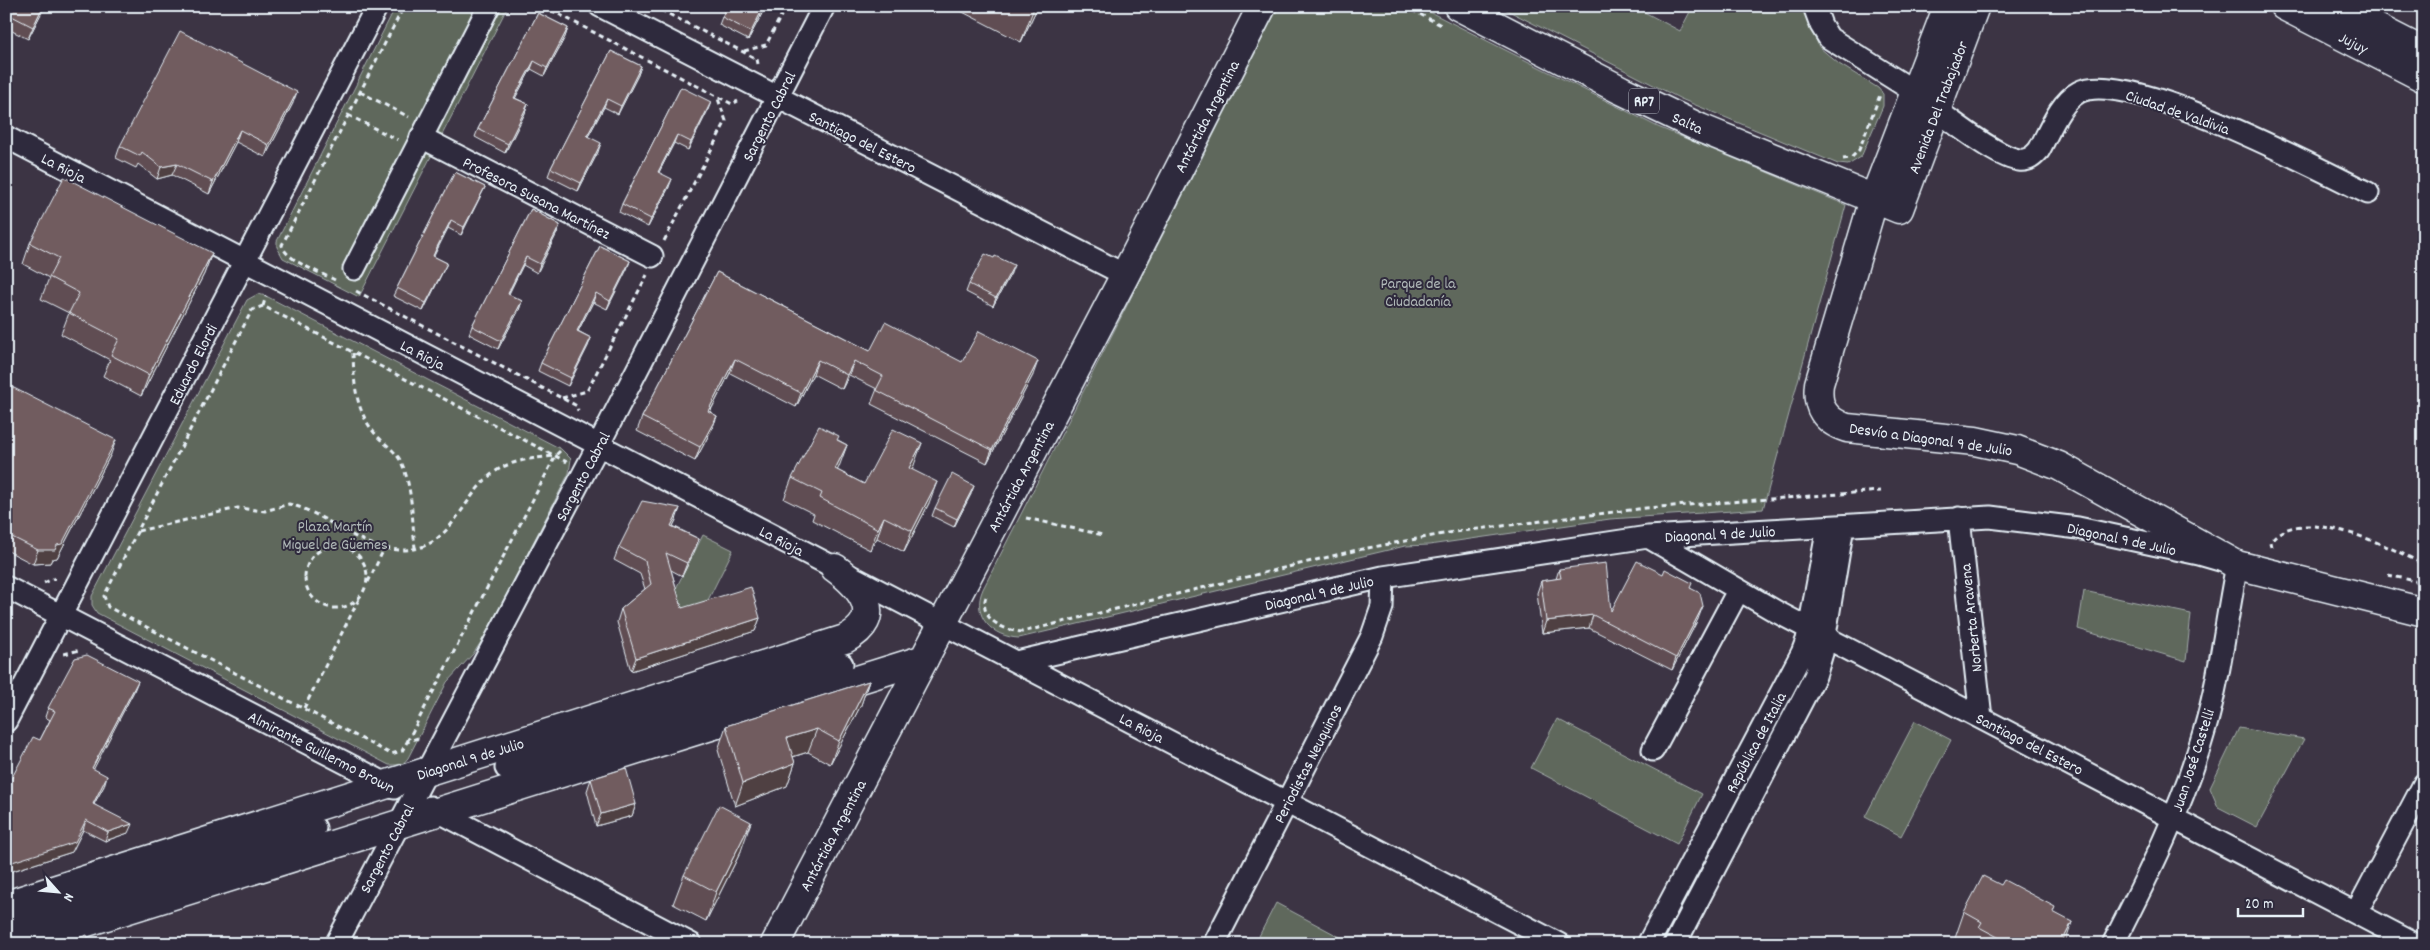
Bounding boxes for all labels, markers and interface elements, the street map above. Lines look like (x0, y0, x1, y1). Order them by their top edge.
street label: Jujuy (2334, 27, 2372, 62)
street label: Avenida Del Trabajador (1903, 38, 1975, 178)
street label: Antártida Argentina (1170, 57, 1247, 177)
street label: Sargento Cabral (738, 68, 803, 166)
street label: Ciudad de Valdivia (2122, 85, 2233, 142)
road number: RP7 (1629, 88, 1659, 114)
street label: Santiago del Estero (804, 106, 920, 180)
street label: Salta (1668, 107, 1707, 142)
street label: La Rioja (37, 148, 90, 190)
street label: Profesora Susana Martínez (458, 152, 614, 246)
park label: Parque de la Ciudadanía (1381, 273, 1456, 314)
street label: Eduardo Elordi (164, 321, 224, 410)
street label: La Rioja (396, 335, 449, 377)
street label: Antártida Argentina (983, 417, 1062, 537)
street label: Desvío a Diagonal 9 de Julio (1848, 418, 2014, 463)
street label: Sargento Cabral (551, 428, 618, 526)
park label: Plaza Martín Miguel de Güemes (282, 516, 388, 557)
street label: Diagonal 9 de Julio (2065, 518, 2178, 563)
street label: La Rioja (755, 521, 808, 564)
street label: Diagonal 9 de Julio (1664, 521, 1776, 550)
street label: Norberta Aravena (1955, 562, 1990, 673)
street label: Diagonal 9 de Julio (1263, 571, 1376, 618)
street label: República de Italia (1721, 688, 1794, 798)
street label: Periodistas Neuquinos (1269, 700, 1349, 828)
street label: Almirante Guillermo Brown (243, 706, 398, 800)
street label: Juan José Castelli (2167, 706, 2222, 815)
street label: La Rioja (1115, 708, 1168, 750)
street label: Santiago del Estero (1971, 708, 2087, 782)
street label: Diagonal 9 de Julio (414, 733, 527, 788)
street label: Antártida Argentina (795, 776, 874, 896)
street label: Sargento Cabral (355, 800, 422, 898)
north arrow (32, 868, 82, 918)
scale bar (2238, 885, 2302, 917)
text: N (57, 889, 78, 905)
text: 20 m (2245, 894, 2273, 916)

